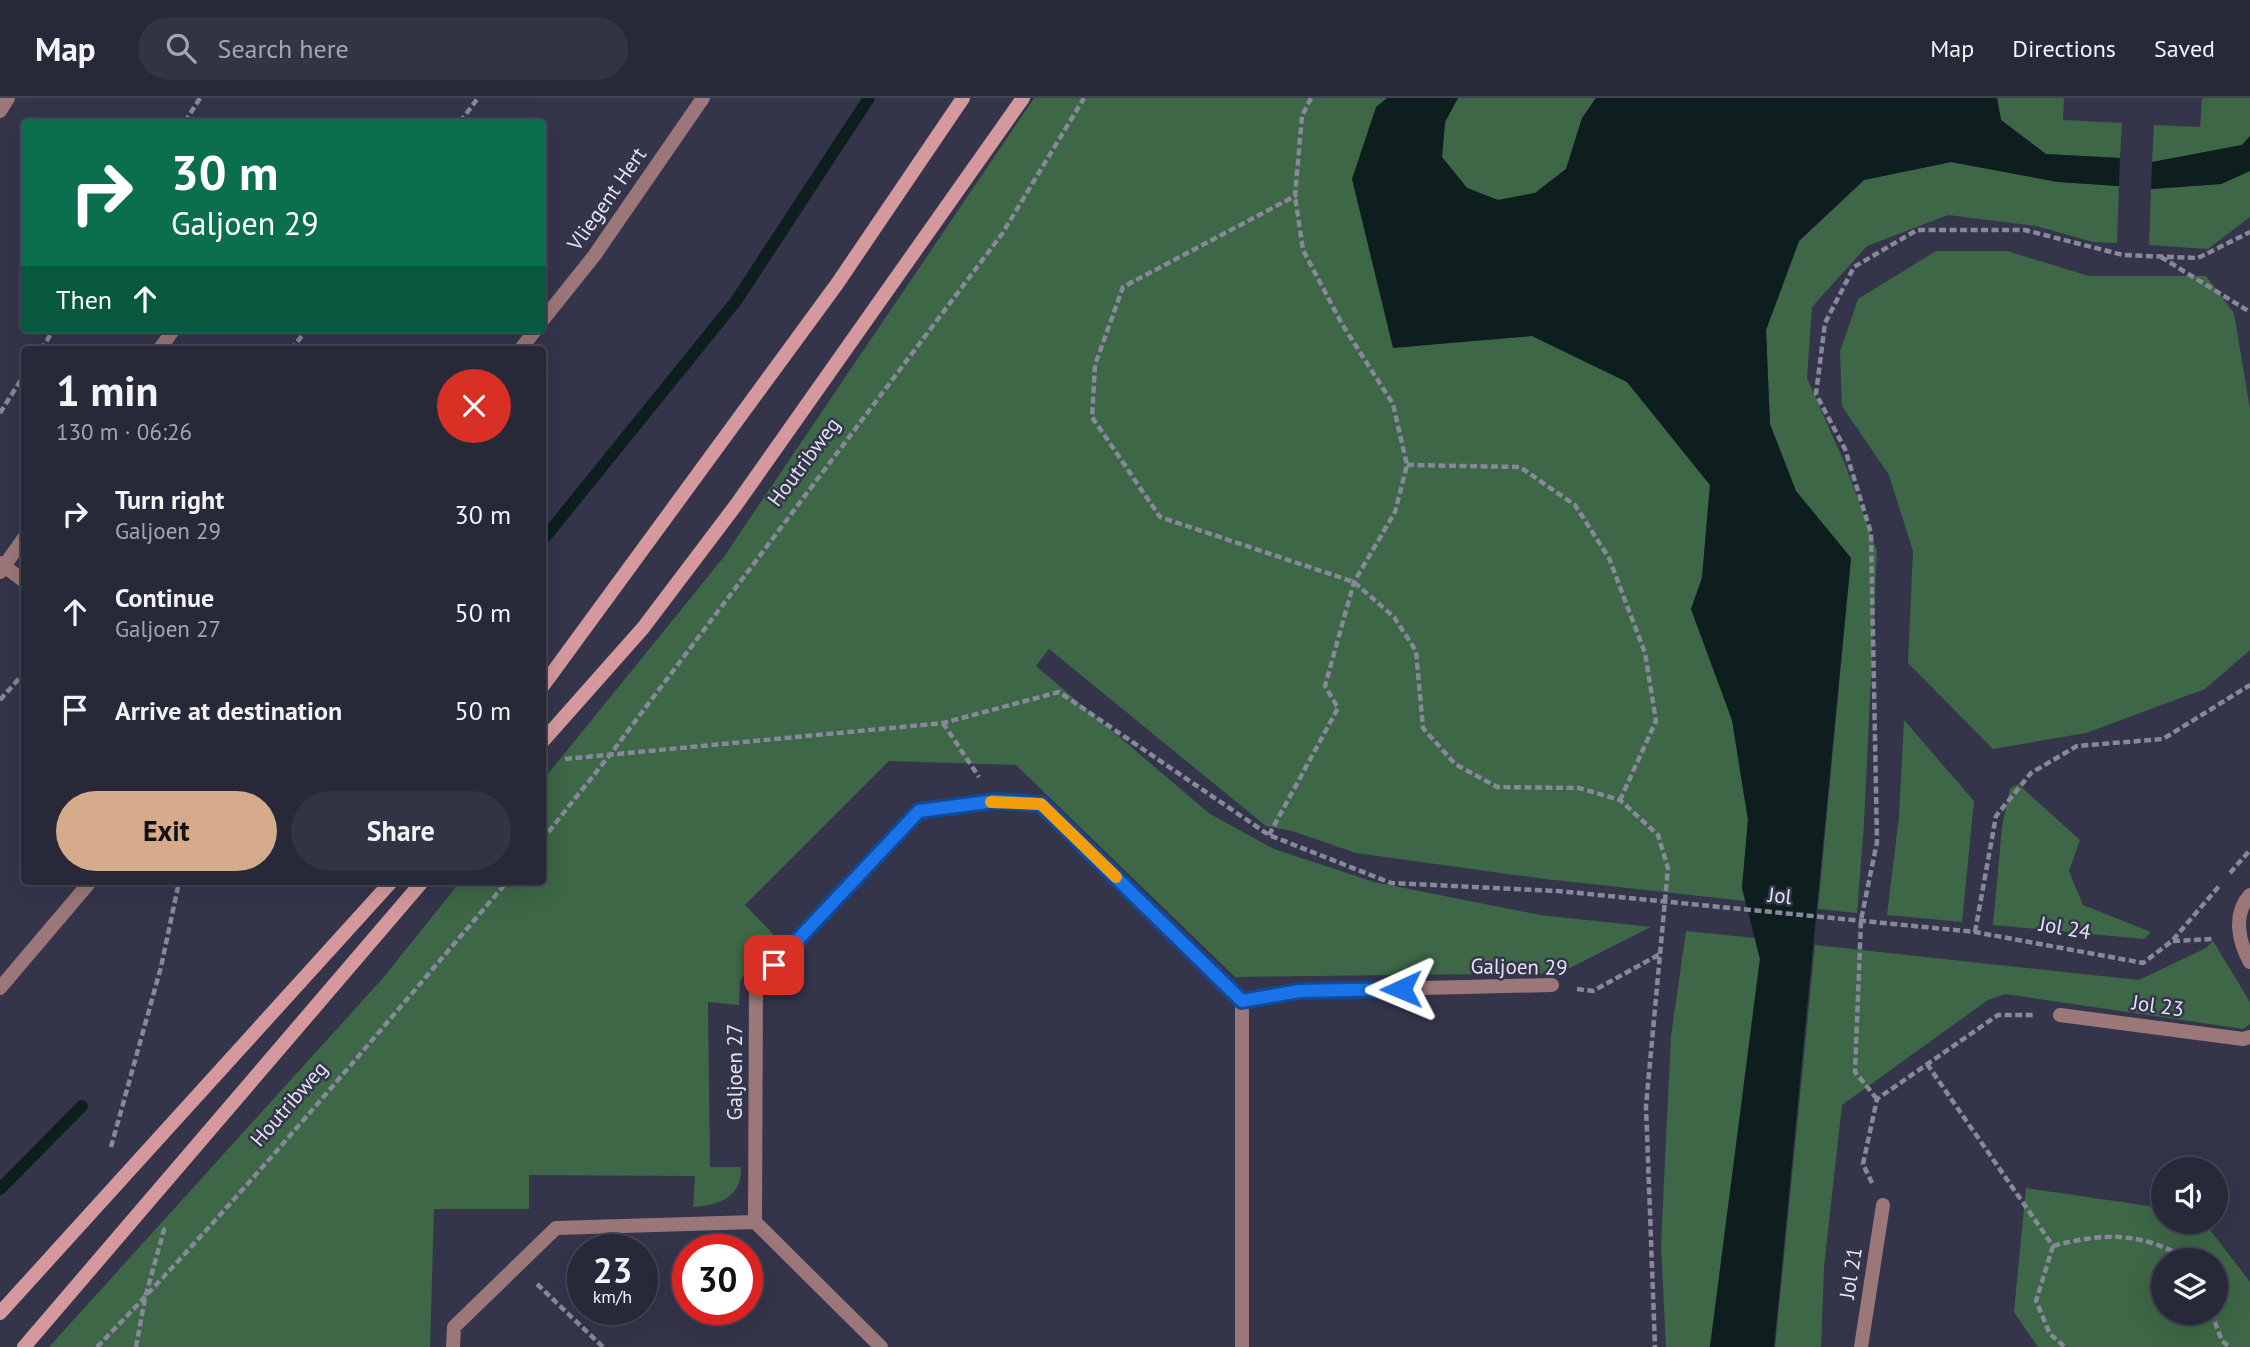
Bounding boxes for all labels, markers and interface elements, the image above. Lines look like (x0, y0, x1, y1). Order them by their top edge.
search box (138, 17, 628, 80)
text: Map (35, 27, 96, 70)
icon: search (162, 29, 200, 67)
text: Search here (218, 32, 349, 65)
text: Map (1930, 33, 1974, 64)
text: Directions (2012, 33, 2116, 64)
text: Saved (2154, 33, 2215, 64)
text: 30 m (171, 140, 278, 204)
street label: Vliegent Hert (561, 142, 652, 256)
icon: right (56, 147, 147, 238)
text: Galjoen 29 (171, 202, 319, 244)
icon: ahead (126, 280, 164, 318)
text: Then (56, 283, 112, 316)
text: 1 min (56, 363, 158, 418)
button: close (437, 369, 511, 443)
street label: Houtribweg (761, 412, 846, 512)
text: 130 m · 06:26 (56, 417, 192, 446)
text: Turn right (115, 483, 224, 516)
icon: right (56, 495, 94, 533)
text: 30 m (455, 498, 511, 531)
text: Galjoen 29 (115, 516, 221, 545)
text: Continue (115, 581, 214, 614)
icon: ahead (56, 593, 94, 631)
text: 50 m (455, 596, 511, 629)
text: Galjoen 27 (115, 614, 221, 643)
icon: arrive (56, 691, 94, 729)
text: Arrive at destination (115, 694, 342, 727)
text: 50 m (455, 694, 511, 727)
button: Exit (56, 791, 277, 871)
button: Share (291, 791, 511, 871)
street label: Jol (1766, 881, 1793, 910)
street label: Jol 24 (2036, 910, 2093, 945)
pin (744, 935, 804, 995)
icon: arrive (755, 946, 793, 984)
position arrow (1364, 952, 1438, 1026)
street label: Galjoen 29 (1470, 952, 1568, 981)
street label: Jol 23 (2129, 988, 2186, 1022)
street label: Galjoen 27 (721, 1024, 748, 1120)
street label: Houtribweg (244, 1055, 333, 1152)
map controls (2151, 1157, 2228, 1325)
button: sound (2151, 1157, 2228, 1234)
speed limit sign: 30 (672, 1234, 763, 1325)
street label: Jol 21 (1833, 1245, 1868, 1302)
text: 23 (593, 1247, 632, 1293)
button: layers (2151, 1248, 2228, 1325)
text: km/h (593, 1285, 632, 1308)

